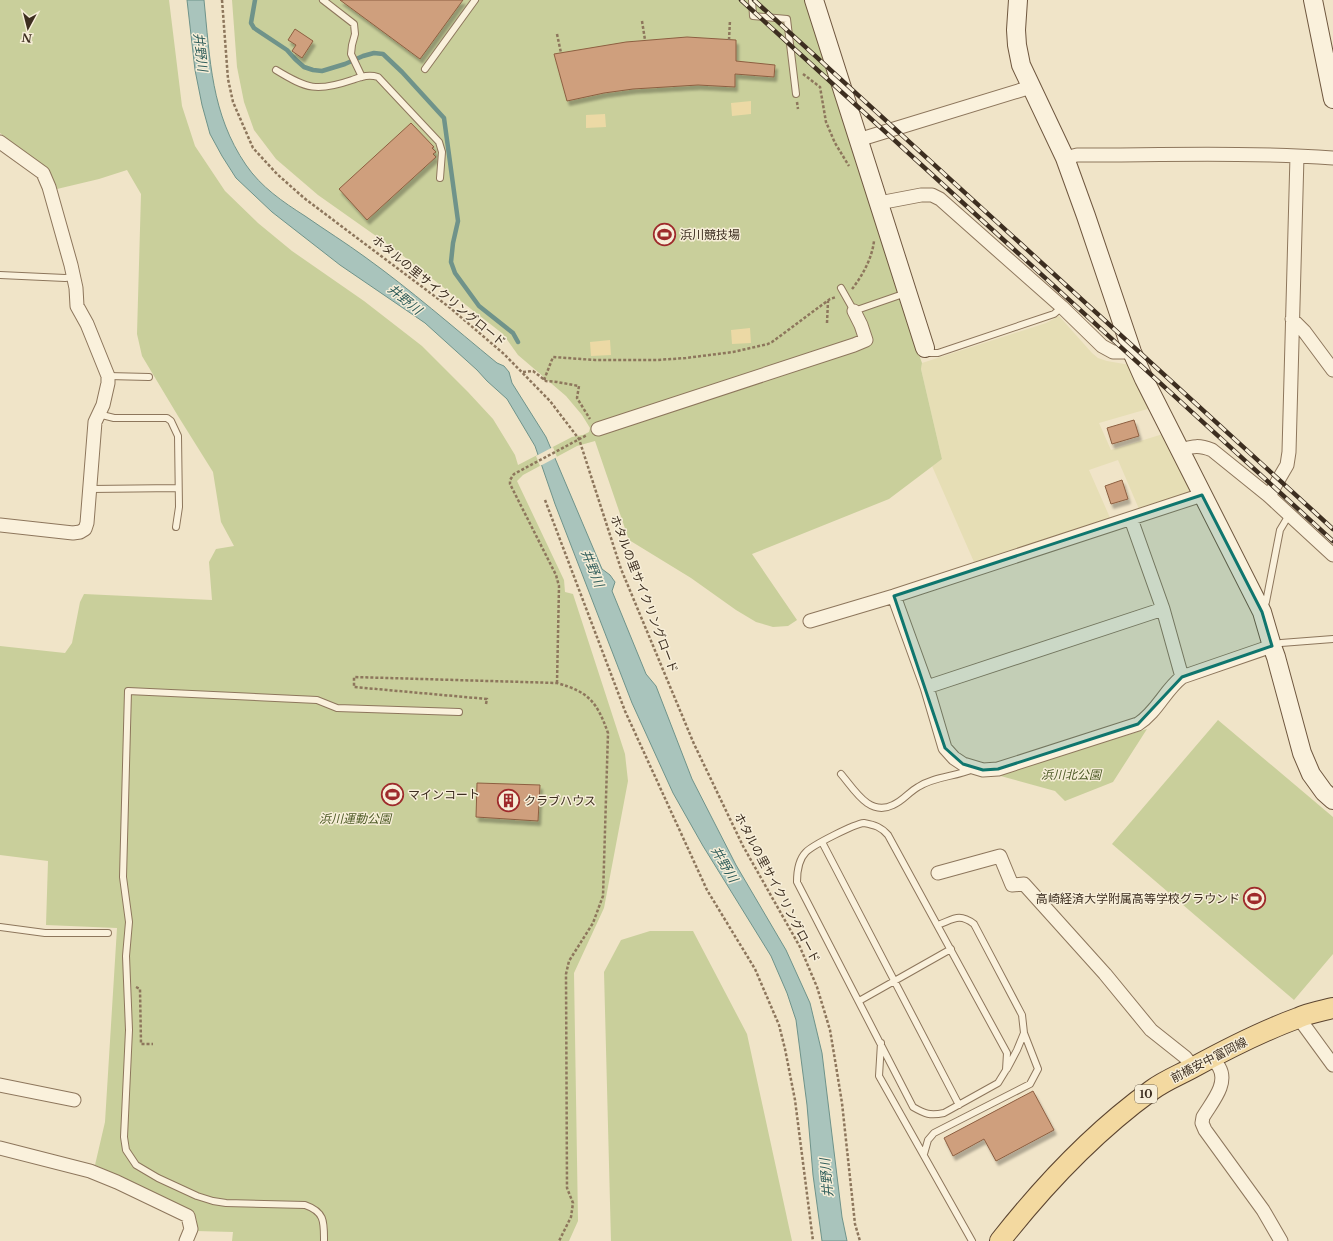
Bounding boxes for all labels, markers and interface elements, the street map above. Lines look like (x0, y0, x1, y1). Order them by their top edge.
north arrow (8, 8, 48, 48)
text: N (20, 30, 33, 46)
water label: 井野川 (190, 32, 212, 74)
sports icon: 浜川競技場 (652, 222, 678, 248)
place label: 浜川競技場 (680, 227, 740, 242)
street label: ホタルの里サイクリングロード (369, 232, 509, 349)
water label: 井野川 (384, 281, 427, 320)
street label: ホタルの里サイクリングロード (607, 513, 682, 675)
water label: 井野川 (577, 547, 608, 591)
park label: 浜川北公園 (1041, 767, 1103, 782)
sports icon: マインコート (380, 782, 406, 808)
place label: マインコート (408, 787, 480, 802)
building icon: クラブハウス (495, 788, 521, 814)
place label: クラブハウス (524, 793, 596, 808)
street label: ホタルの里サイクリングロード (731, 810, 823, 965)
park label: 浜川運動公園 (319, 811, 393, 826)
water label: 井野川 (707, 843, 743, 887)
sports icon: 高崎経済大学附属高等学校グラウンド (1242, 886, 1268, 912)
place label: 高崎経済大学附属高等学校グラウンド (1036, 891, 1240, 906)
street label: 前橋安中富岡線 (1168, 1034, 1250, 1085)
road number: 10 (1135, 1085, 1157, 1103)
water label: 井野川 (816, 1156, 837, 1198)

